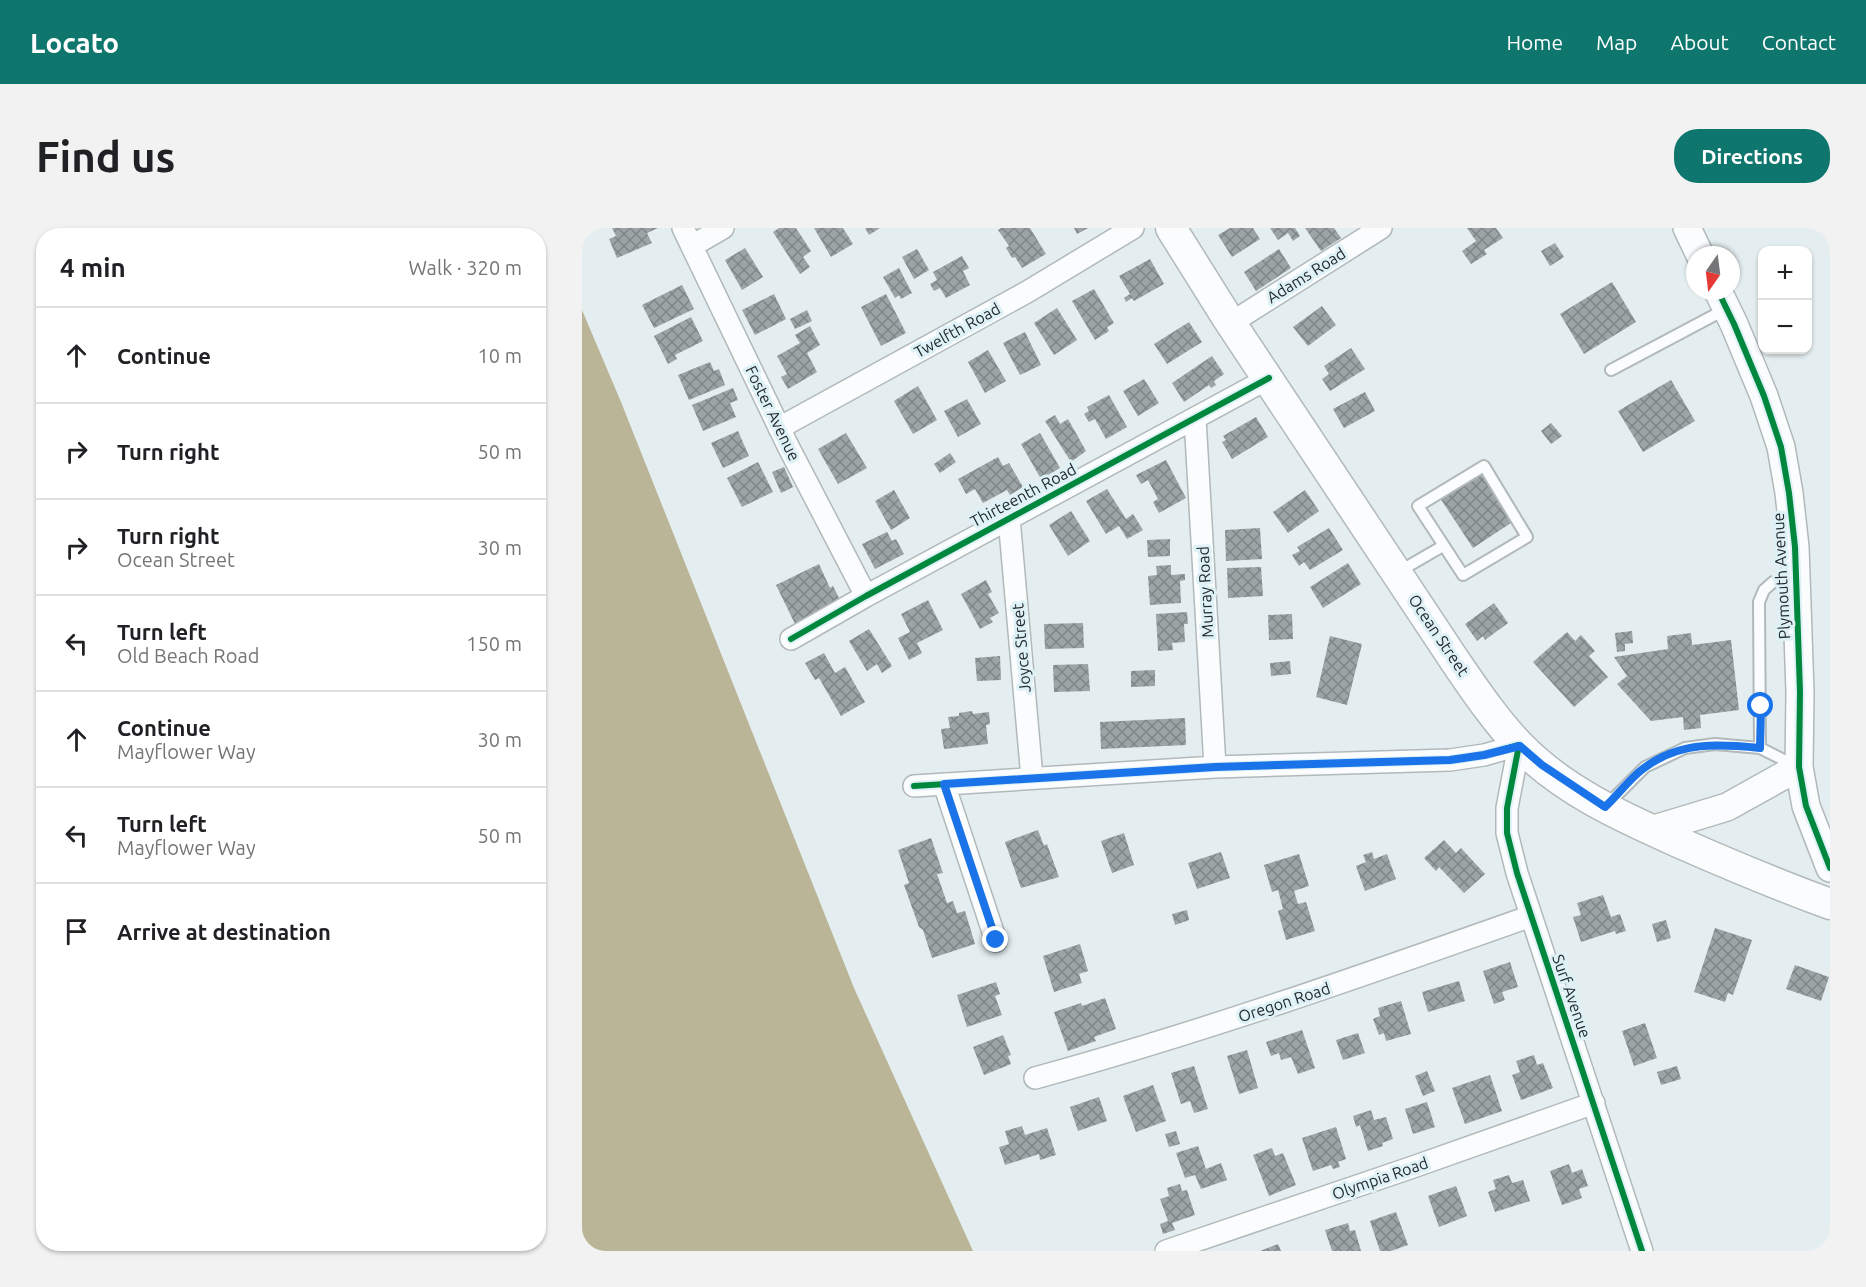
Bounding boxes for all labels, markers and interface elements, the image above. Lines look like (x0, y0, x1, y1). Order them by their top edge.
text: Locato (30, 27, 119, 58)
text: Home (1506, 30, 1563, 54)
text: Map (1596, 30, 1637, 54)
text: About (1670, 30, 1729, 54)
text: Contact (1762, 30, 1836, 54)
button: Directions (1674, 129, 1830, 183)
text: Find us (36, 133, 175, 180)
street label: Adams Road (1263, 244, 1349, 306)
north arrow (1686, 246, 1740, 300)
map controls (1758, 246, 1812, 354)
button: + (1758, 246, 1812, 300)
text: 4 min (60, 253, 126, 282)
text: Walk · 320 m (409, 256, 522, 279)
street label: Twelfth Road (911, 299, 1003, 361)
button: − (1758, 300, 1812, 354)
icon: ahead (60, 339, 93, 372)
text: Continue (117, 343, 211, 368)
text: 10 m (478, 344, 522, 367)
street label: Foster Avenue (742, 363, 804, 463)
icon: right (60, 435, 93, 468)
text: Turn right (117, 439, 219, 464)
text: 50 m (478, 440, 522, 463)
street label: Thirteenth Road (967, 460, 1079, 530)
street label: Plymouth Avenue (1769, 512, 1793, 640)
text: Turn right (117, 523, 219, 548)
icon: right (60, 531, 93, 564)
text: 30 m (478, 536, 522, 559)
street label: Murray Road (1194, 546, 1216, 638)
text: Ocean Street (117, 548, 235, 571)
street label: Ocean Street (1405, 591, 1473, 680)
street label: Joyce Street (1008, 602, 1034, 693)
text: Turn left (117, 619, 207, 644)
icon: left (60, 627, 93, 660)
text: 150 m (466, 632, 522, 655)
text: Old Beach Road (117, 644, 259, 667)
route start (1747, 692, 1773, 718)
text: Continue (117, 715, 211, 740)
icon: ahead (60, 723, 93, 756)
text: 30 m (478, 728, 522, 751)
text: Mayflower Way (117, 740, 256, 763)
text: Turn left (117, 811, 207, 836)
icon: left (60, 819, 93, 852)
text: 50 m (478, 824, 522, 847)
text: Mayflower Way (117, 836, 256, 859)
icon: arrive (60, 915, 93, 948)
text: Arrive at destination (117, 919, 331, 944)
route end (982, 926, 1008, 952)
street label: Surf Avenue (1549, 952, 1595, 1040)
street label: Oregon Road (1236, 979, 1332, 1025)
street label: Olympia Road (1330, 1153, 1430, 1203)

